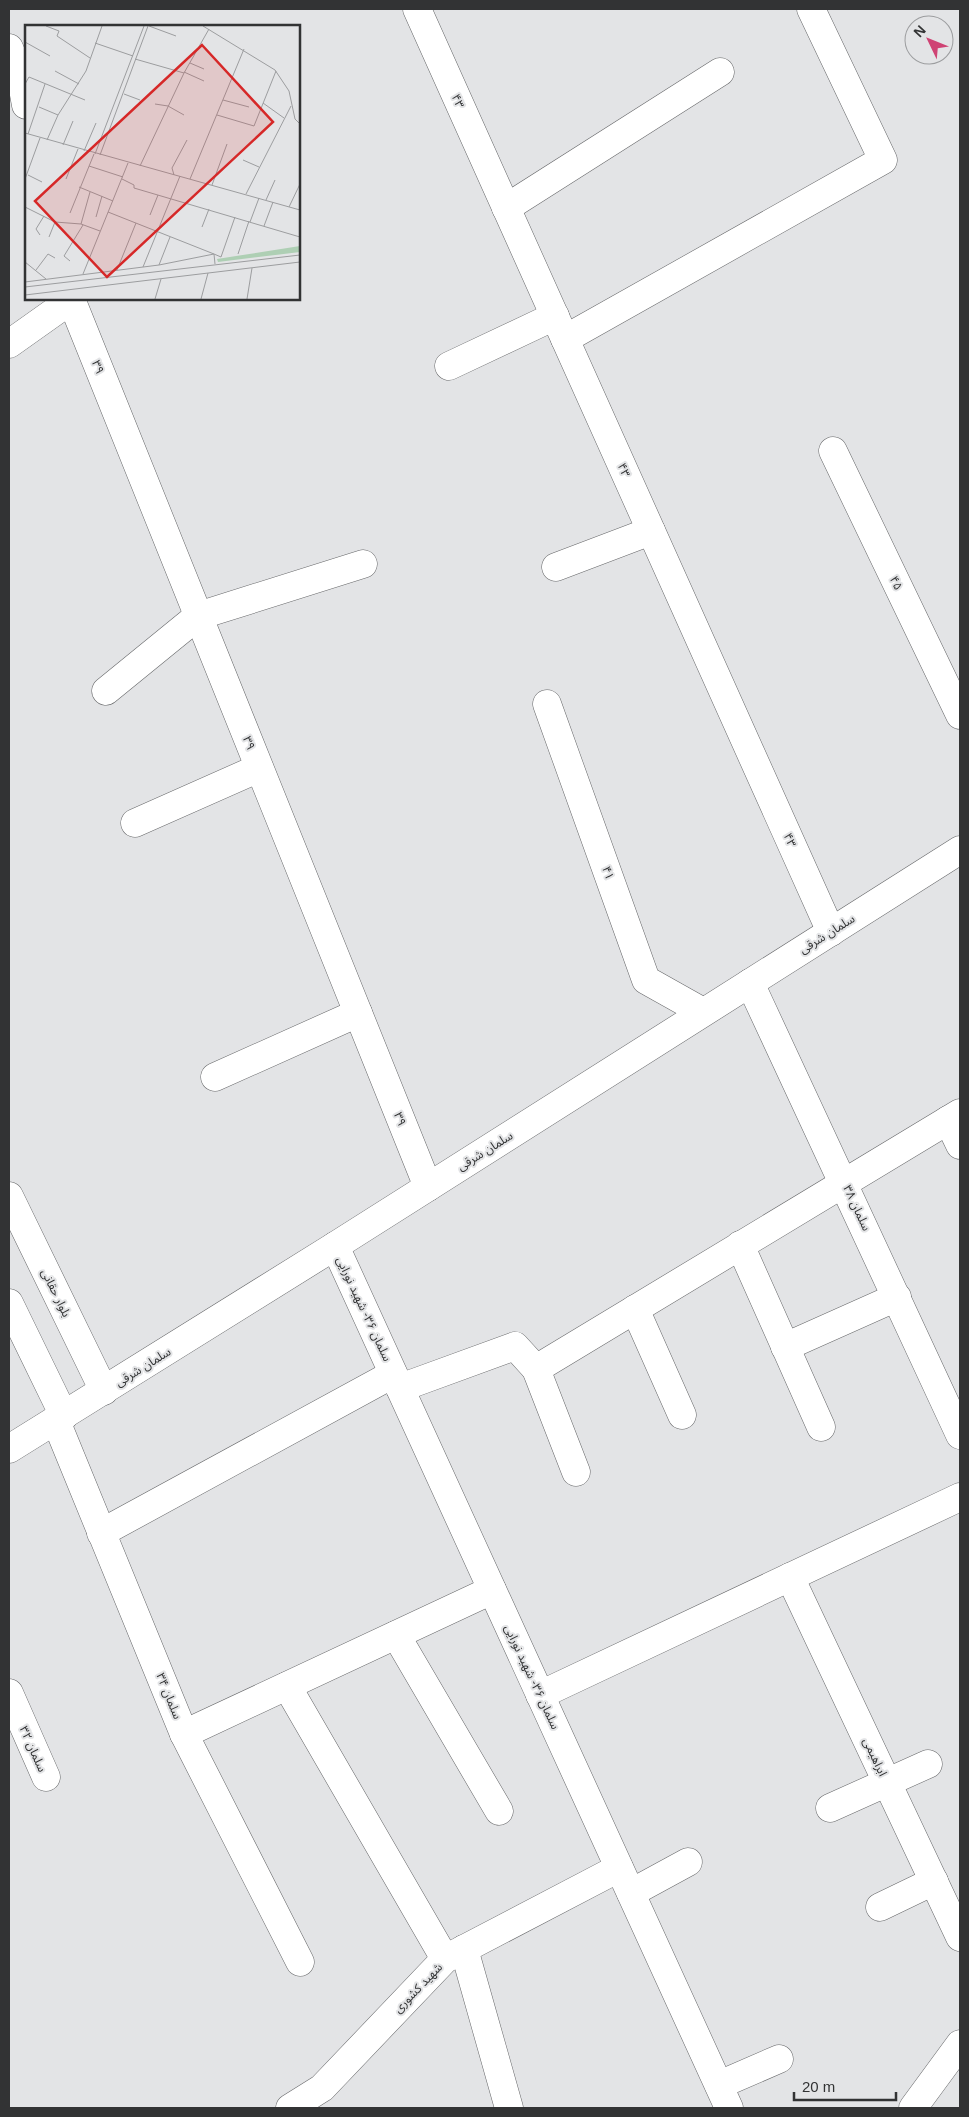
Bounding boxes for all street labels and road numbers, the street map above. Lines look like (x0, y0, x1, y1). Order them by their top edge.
street label: ۴۳ (449, 92, 467, 110)
street label: ۳۹ (89, 358, 107, 376)
street label: ۴۳ (615, 461, 633, 479)
street label: ۴۵ (887, 574, 905, 592)
street label: ۳۹ (240, 734, 258, 752)
street label: ۴۳ (781, 831, 799, 849)
street label: ۴۱ (599, 864, 617, 882)
street label: سلمان شرقی (797, 911, 857, 957)
street label: ۳۹ (391, 1110, 409, 1128)
street label: سلمان شرقی (455, 1128, 515, 1174)
street label: سلمان ۳۸ (840, 1183, 874, 1233)
street label: سلمان ۳۶- شهید نورایی (334, 1254, 394, 1364)
street label: بلوار حقانی (38, 1267, 74, 1319)
street label: سلمان شرقی (113, 1344, 173, 1390)
street label: سلمان ۳۶- شهید نورایی (502, 1622, 562, 1732)
street label: سلمان ۳۴ (153, 1671, 185, 1721)
street label: سلمان ۳۲ (17, 1724, 49, 1774)
street label: ابراهیمی (860, 1736, 890, 1778)
street label: شهید کشوری (391, 1960, 445, 2016)

